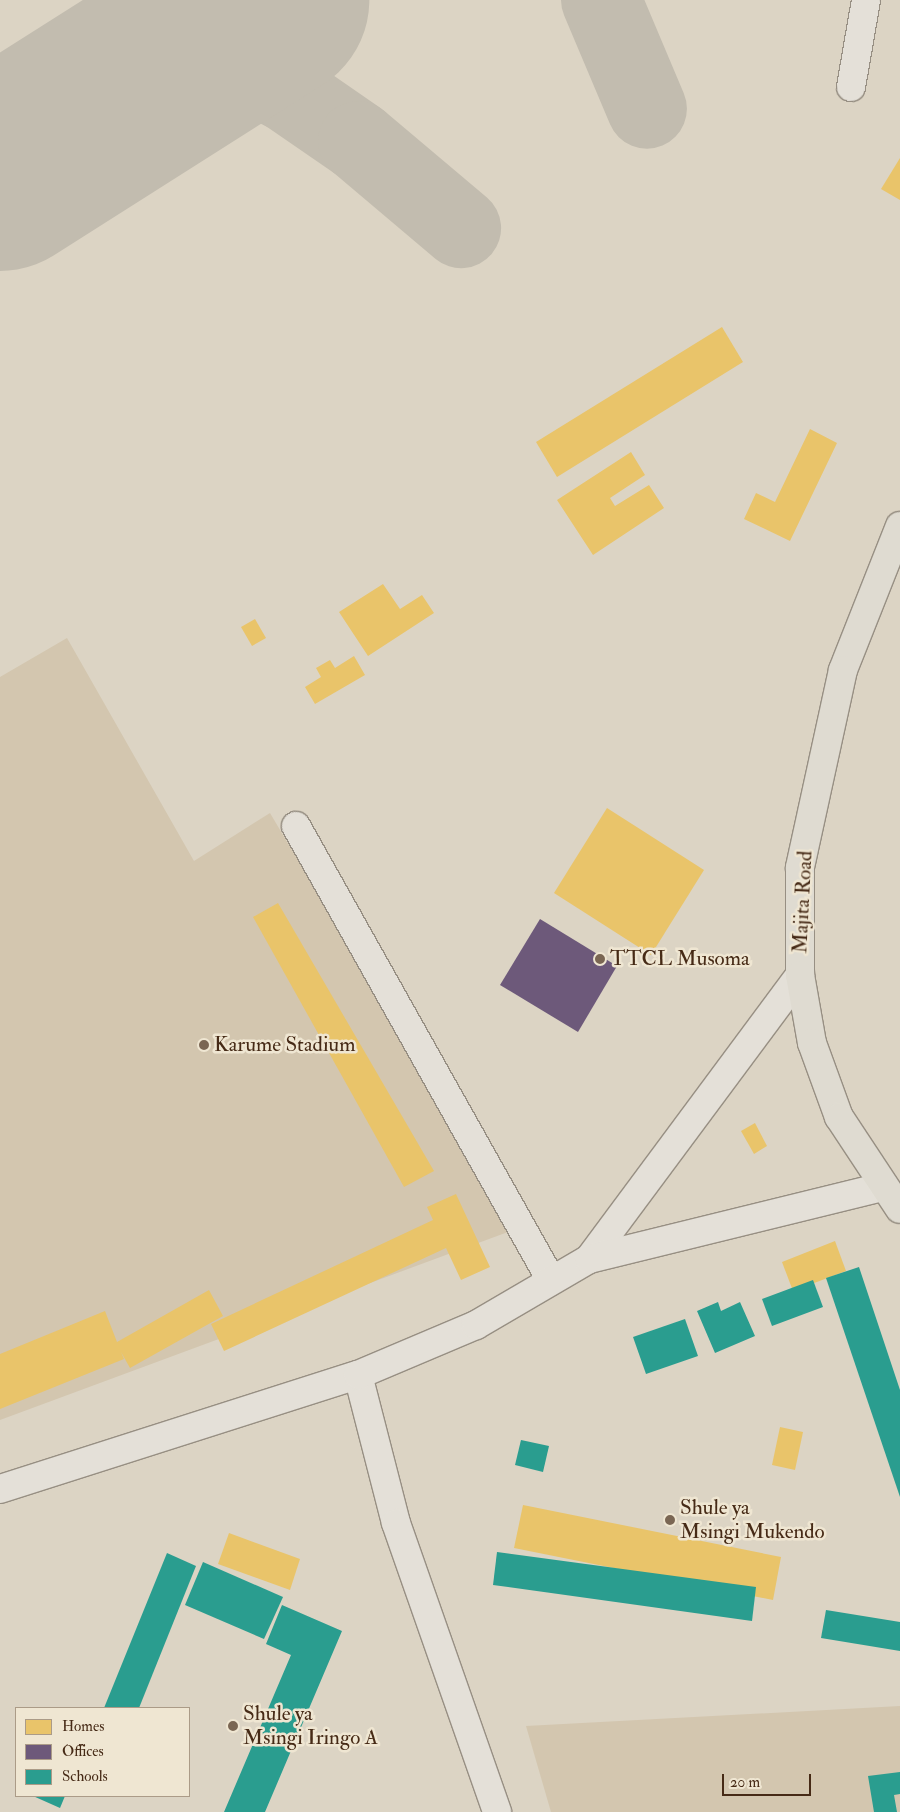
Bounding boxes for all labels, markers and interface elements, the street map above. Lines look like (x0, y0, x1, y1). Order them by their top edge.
street label: Majita Road (788, 850, 818, 954)
place label: TTCL Musoma (610, 946, 750, 972)
marker: TTCL Musoma (594, 953, 606, 965)
place label: Karume Stadium (214, 1032, 356, 1058)
marker: Karume Stadium (198, 1039, 210, 1051)
place label: Shule ya Msingi Mukendo (680, 1495, 825, 1545)
marker: Shule ya Msingi Mukendo (664, 1514, 676, 1526)
place label: Shule ya Msingi Iringo A (243, 1701, 378, 1751)
legend (15, 1707, 190, 1797)
text: Homes (62, 1717, 104, 1736)
marker: Shule ya Msingi Iringo A (227, 1720, 239, 1732)
text: Offices (62, 1742, 104, 1761)
scale bar (725, 1764, 814, 1796)
text: Schools (62, 1767, 108, 1786)
text: 20 m (730, 1773, 760, 1792)

